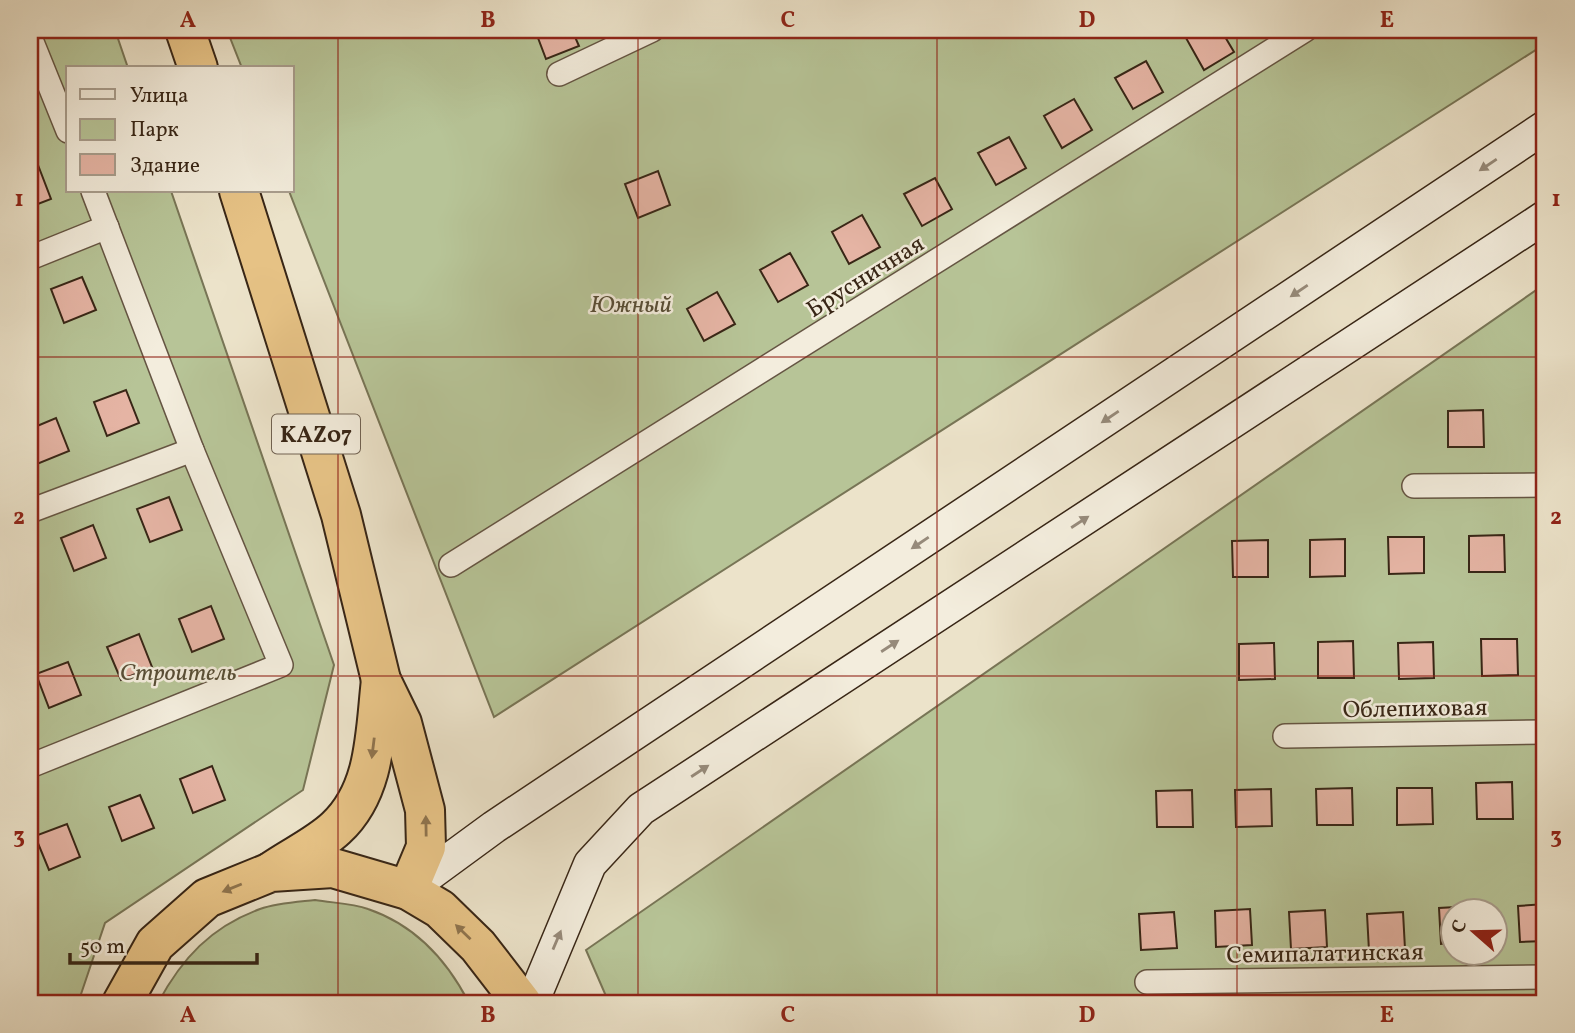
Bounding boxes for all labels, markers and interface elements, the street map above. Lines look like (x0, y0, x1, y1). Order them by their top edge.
text: A (180, 5, 196, 37)
text: B (480, 5, 496, 37)
text: C (781, 5, 795, 37)
text: D (1079, 5, 1096, 37)
text: E (1380, 5, 1394, 37)
legend (66, 66, 294, 192)
text: Улица (130, 82, 188, 111)
text: Парк (130, 116, 179, 145)
text: Здание (130, 152, 200, 181)
one-way arrow (1479, 158, 1498, 171)
text: 1 (14, 184, 24, 216)
text: 1 (1551, 184, 1561, 216)
street label: Брусничная (801, 228, 931, 327)
one-way arrow (1290, 284, 1308, 298)
park label: Южный (590, 289, 672, 323)
one-way arrow (1100, 410, 1119, 423)
road number: KAZ07 (272, 414, 360, 454)
text: 2 (13, 502, 25, 534)
text: 2 (1550, 502, 1562, 534)
one-way arrow (1071, 515, 1090, 528)
one-way arrow (911, 536, 929, 550)
one-way arrow (880, 640, 900, 653)
park label: Строитель (120, 657, 236, 691)
street label: Облепиховая (1342, 692, 1488, 728)
one-way arrow (367, 737, 378, 759)
one-way arrow (690, 765, 709, 778)
one-way arrow (420, 815, 432, 837)
text: 3 (13, 821, 25, 853)
text: 3 (1550, 821, 1562, 853)
one-way arrow (222, 882, 243, 893)
north arrow (1438, 897, 1508, 967)
text: С (1446, 917, 1474, 937)
scale bar (70, 921, 257, 965)
one-way arrow (455, 923, 472, 940)
one-way arrow (551, 930, 563, 950)
text: 50 m (80, 933, 125, 962)
street label: Семипалатинская (1226, 936, 1424, 974)
text: A (180, 1000, 196, 1032)
text: B (480, 1000, 496, 1032)
text: C (781, 1000, 795, 1032)
text: D (1079, 1000, 1096, 1032)
text: E (1380, 1000, 1394, 1032)

